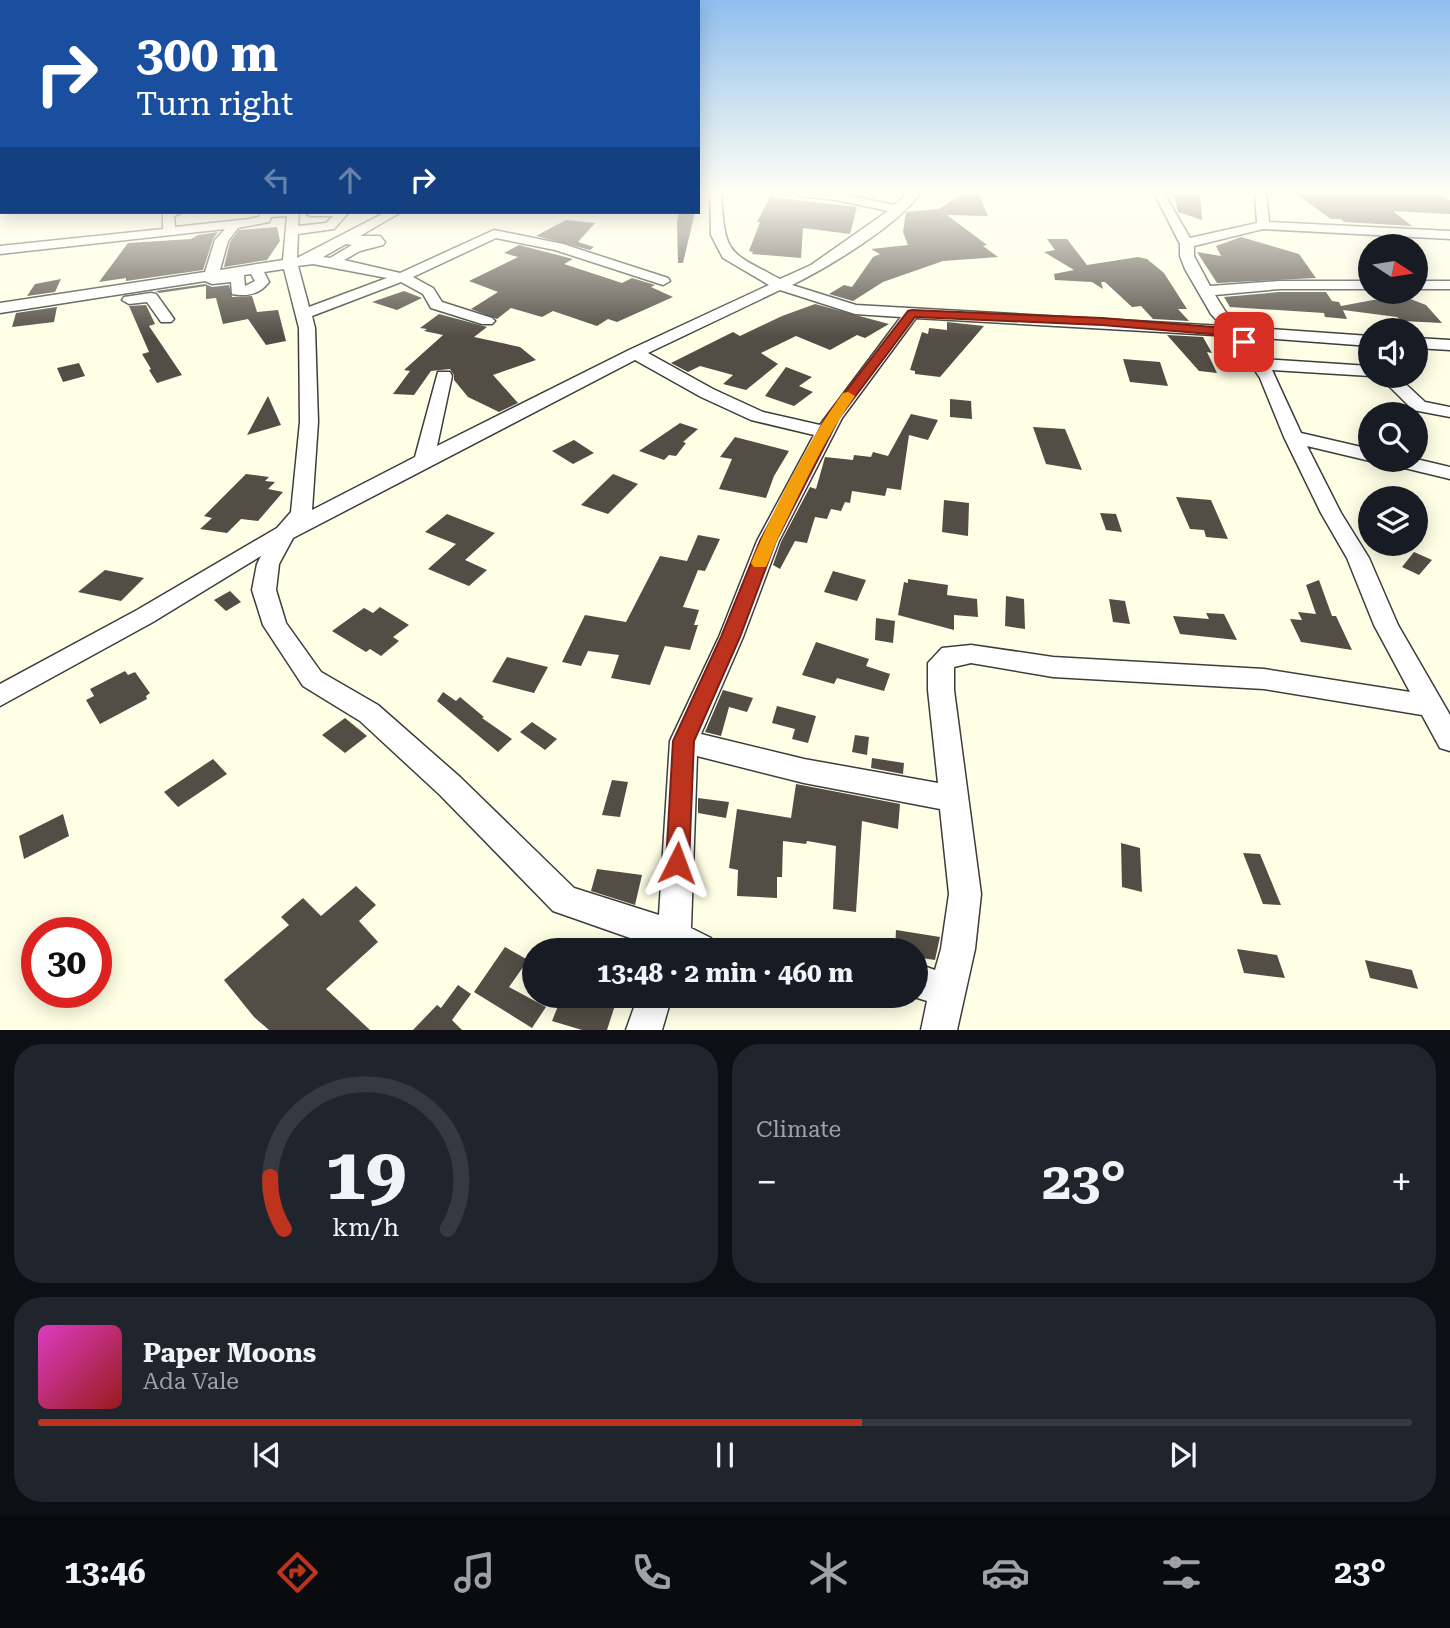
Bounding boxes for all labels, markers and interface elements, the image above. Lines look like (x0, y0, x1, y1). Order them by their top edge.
text: 300 m (136, 26, 278, 83)
icon: right (21, 28, 112, 119)
text: Turn right (136, 85, 293, 123)
icon: left (258, 161, 296, 199)
icon: ahead (331, 161, 369, 199)
icon: right (404, 161, 442, 199)
north arrow (1358, 234, 1428, 304)
map controls (1358, 234, 1428, 556)
pin (1214, 312, 1274, 372)
button: sound (1358, 318, 1428, 388)
icon: arrive (1225, 323, 1263, 361)
button: search (1358, 402, 1428, 472)
button: layers (1358, 486, 1428, 556)
position arrow (640, 826, 714, 900)
speed limit sign: 30 (21, 917, 112, 1008)
text: 13:48 · 2 min · 460 m (597, 958, 853, 988)
text: Climate (756, 1116, 841, 1143)
text: 19 (325, 1133, 407, 1218)
text: 23° (1042, 1151, 1126, 1212)
text: − (756, 1160, 777, 1204)
text: + (1391, 1160, 1412, 1204)
text: km/h (333, 1213, 399, 1242)
text: Paper Moons (143, 1338, 316, 1368)
text: Ada Vale (143, 1368, 239, 1395)
icon: previous (248, 1436, 286, 1474)
icon: pause (706, 1436, 744, 1474)
icon: next (1164, 1436, 1202, 1474)
icon: directions (273, 1548, 322, 1597)
icon: music (450, 1548, 499, 1597)
icon: phone (627, 1548, 676, 1597)
icon: climate (804, 1548, 853, 1597)
icon: car (981, 1548, 1030, 1597)
icon: filters (1157, 1548, 1206, 1597)
text: 13:46 (64, 1553, 146, 1591)
text: 23° (1334, 1553, 1386, 1591)

